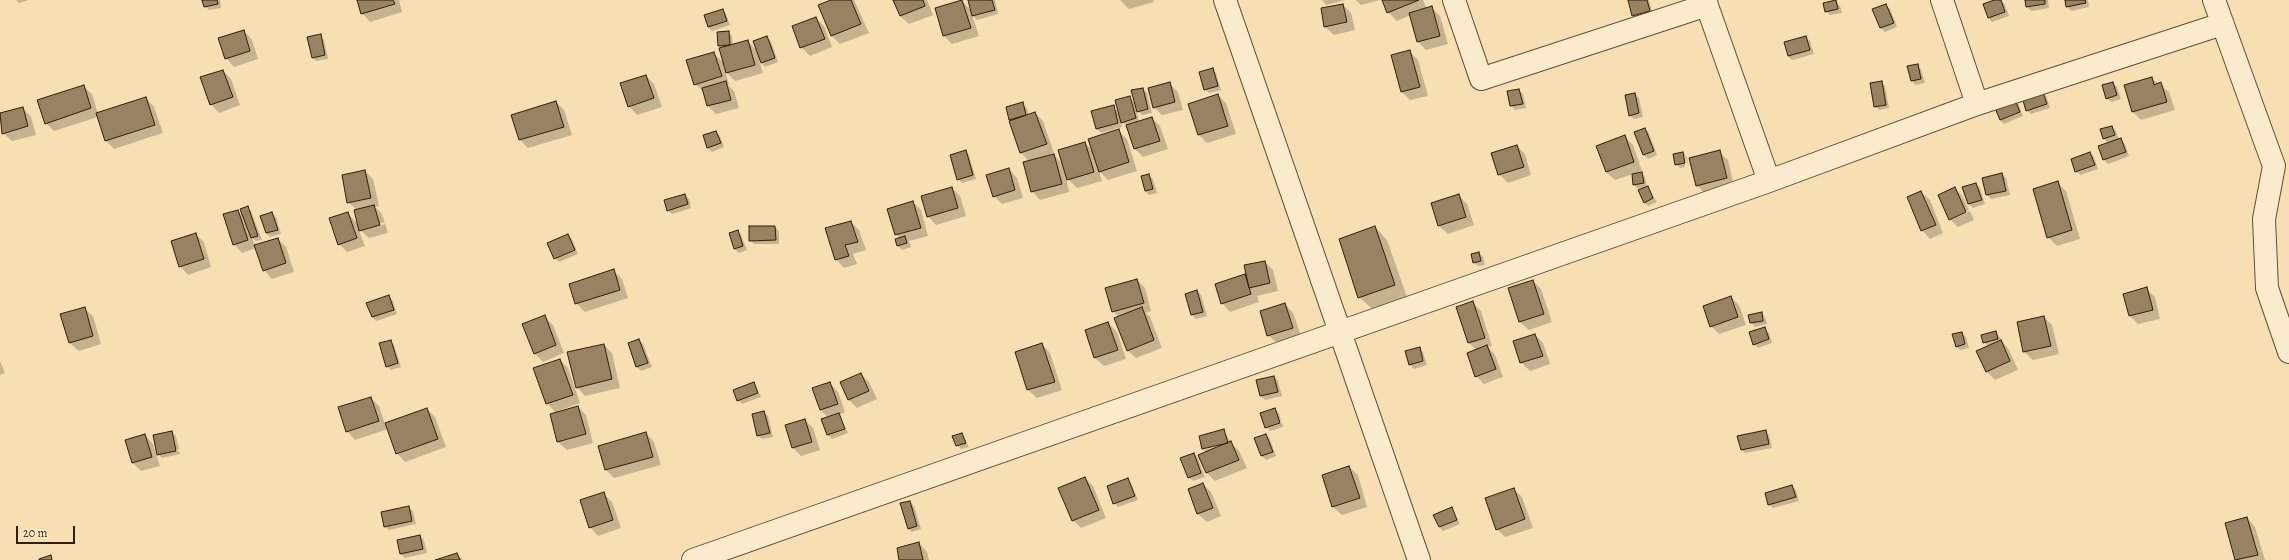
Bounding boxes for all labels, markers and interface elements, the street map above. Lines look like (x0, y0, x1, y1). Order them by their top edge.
scale bar (18, 518, 77, 544)
text: 20 m (23, 525, 47, 541)

